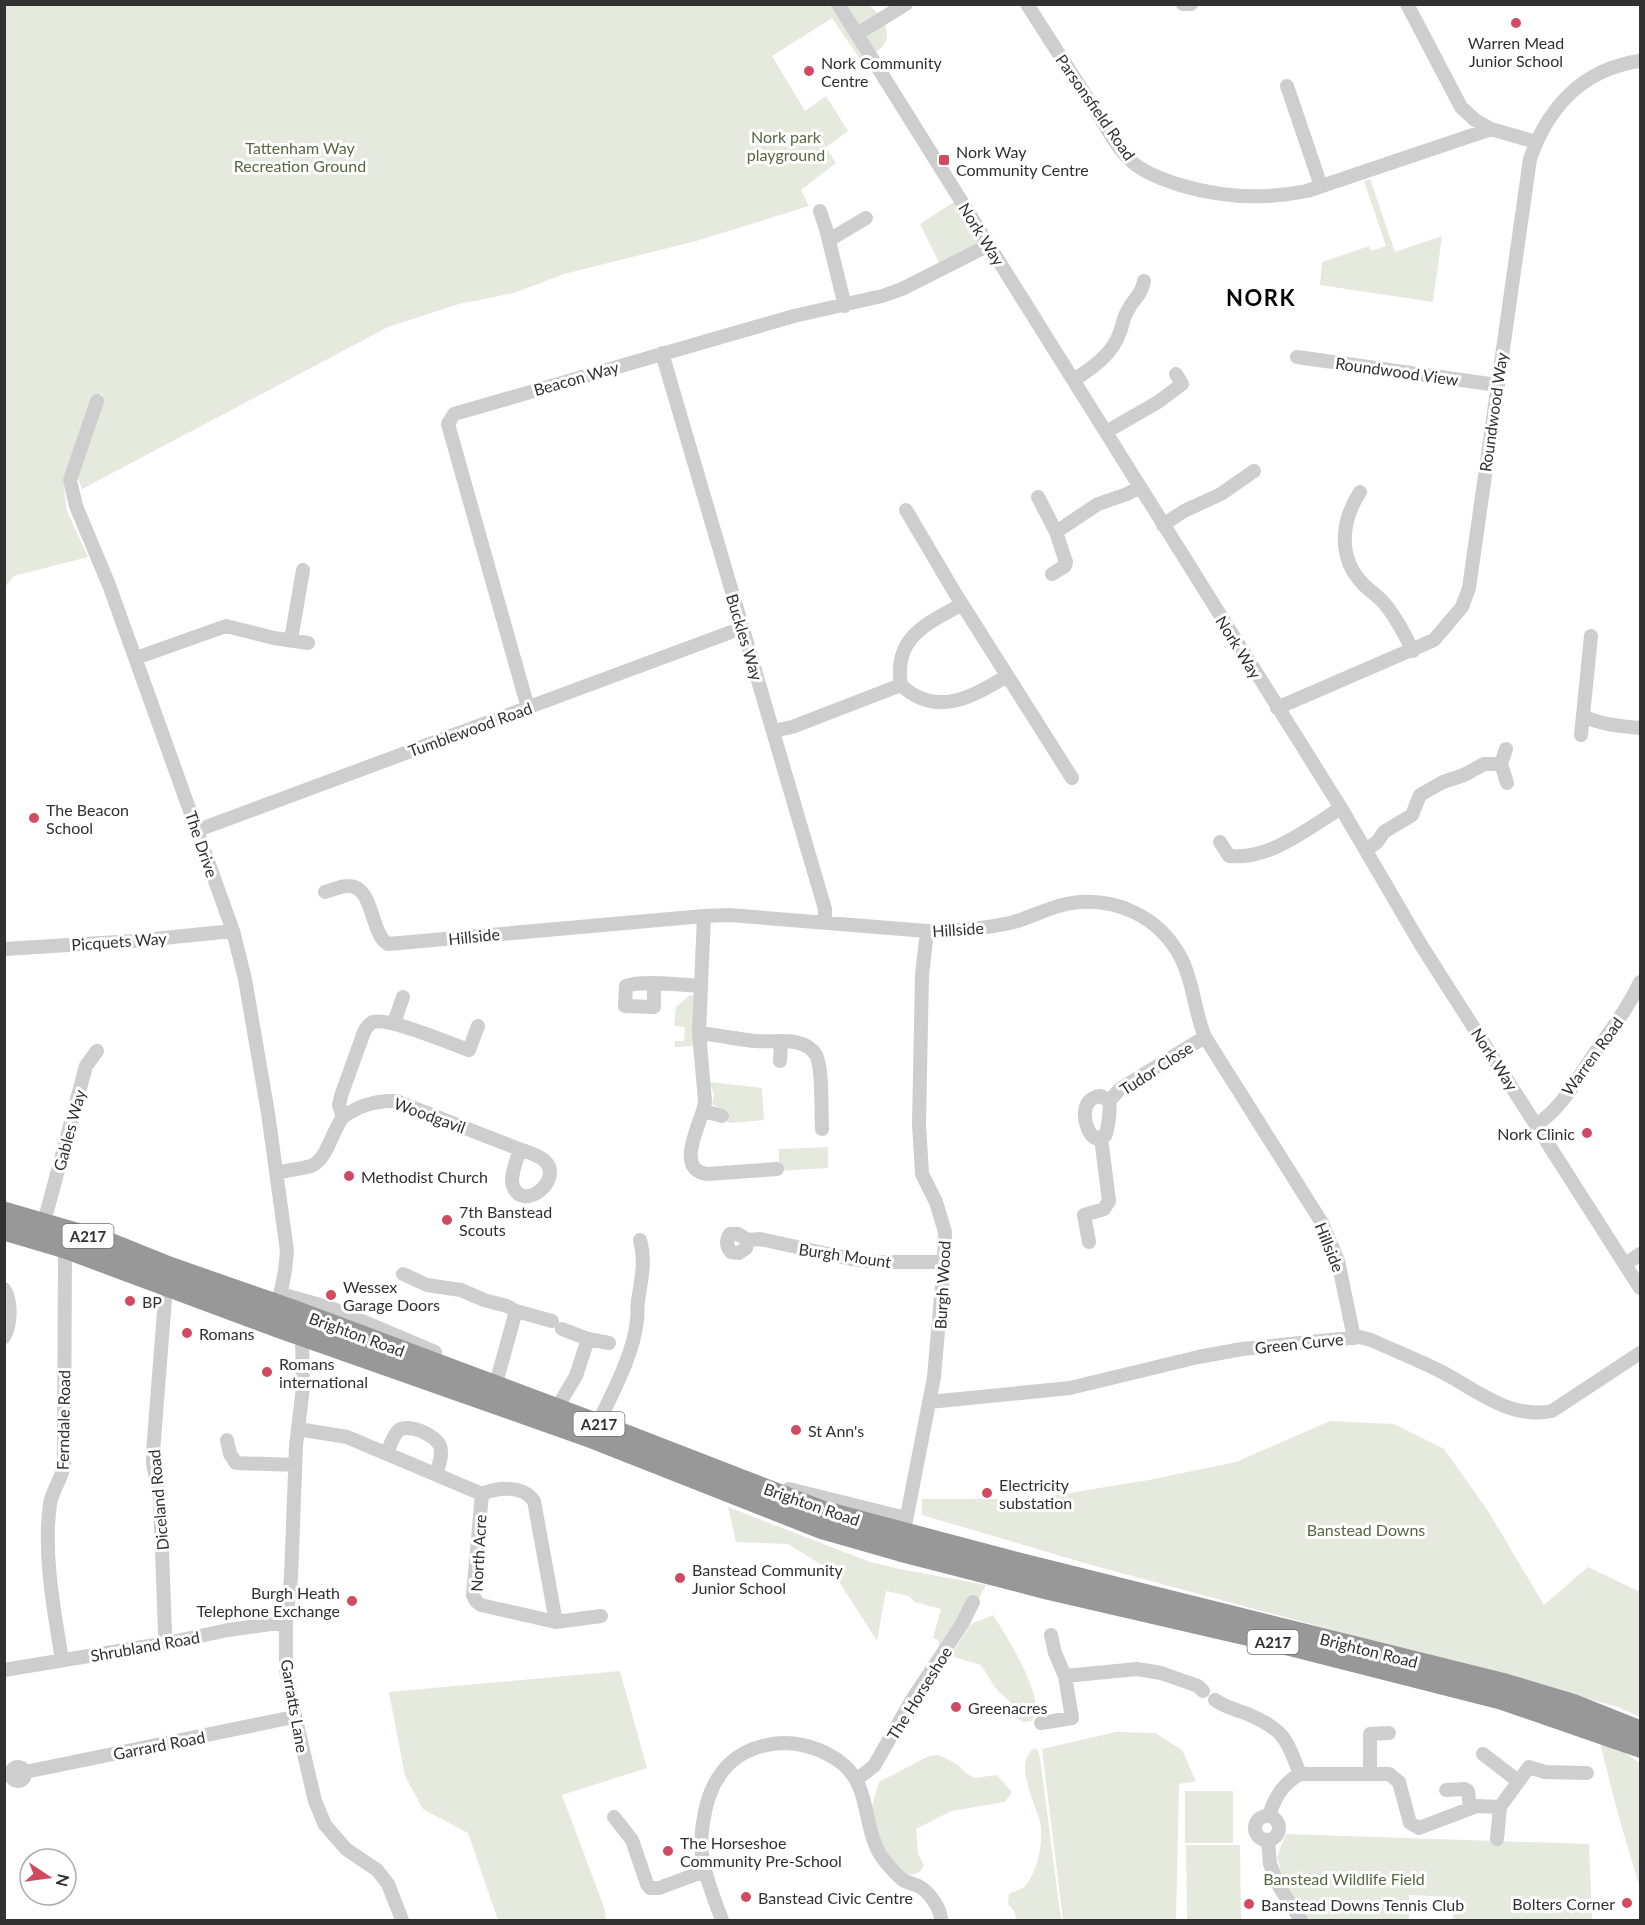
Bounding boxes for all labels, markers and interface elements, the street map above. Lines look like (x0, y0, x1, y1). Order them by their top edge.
marker: Warren Mead Junior School (1509, 16, 1523, 30)
place label: Warren Mead Junior School (1468, 33, 1564, 70)
street label: Parsonsfield Road (1052, 50, 1140, 164)
place label: Nork Community Centre (821, 53, 942, 90)
marker: Nork Community Centre (802, 64, 816, 78)
park label: Nork park playground (747, 127, 825, 164)
park label: Tattenham Way Recreation Ground (234, 138, 366, 175)
place label: Nork Way Community Centre (956, 142, 1089, 179)
marker: Nork Way Community Centre (937, 153, 951, 167)
street label: Nork Way (955, 199, 1009, 270)
district label: NORK (1226, 284, 1296, 311)
street label: Roundwood Way (1475, 350, 1511, 473)
street label: Roundwood View (1334, 353, 1460, 389)
street label: Beacon Way (531, 357, 621, 399)
street label: Buckles Way (723, 591, 767, 683)
street label: Nork Way (1212, 612, 1266, 683)
street label: Tumblewood Road (406, 698, 534, 760)
place label: The Beacon School (46, 800, 129, 837)
street label: The Drive (182, 808, 222, 880)
marker: The Beacon School (27, 811, 41, 825)
street label: Hillside (932, 918, 984, 940)
street label: Hillside (447, 924, 501, 948)
street label: Picquets Way (71, 928, 168, 954)
street label: Warren Road (1557, 1013, 1627, 1099)
street label: Nork Way (1468, 1024, 1523, 1094)
street label: Tudor Close (1116, 1037, 1196, 1099)
street label: Gables Way (49, 1087, 89, 1173)
street label: Woodgavil (392, 1093, 468, 1137)
place label: Nork Clinic (1497, 1124, 1575, 1143)
marker: Nork Clinic (1580, 1126, 1594, 1140)
place label: Methodist Church (361, 1167, 488, 1186)
marker: Methodist Church (342, 1169, 356, 1183)
place label: 7th Banstead Scouts (459, 1202, 552, 1239)
marker: 7th Banstead Scouts (440, 1213, 454, 1227)
street label: Hillside (1312, 1219, 1348, 1275)
road number: A217 (62, 1224, 113, 1248)
street label: Burgh Mount (798, 1239, 893, 1271)
street label: Burgh Wood (930, 1240, 954, 1330)
place label: Wessex Garage Doors (343, 1277, 440, 1314)
marker: Wessex Garage Doors (324, 1288, 338, 1302)
place label: BP (142, 1292, 162, 1311)
marker: BP (123, 1294, 137, 1308)
street label: Brighton Road (307, 1308, 407, 1360)
place label: Romans (199, 1324, 255, 1343)
marker: Romans (180, 1326, 194, 1340)
street label: Green Curve (1254, 1329, 1344, 1357)
place label: Romans international (279, 1354, 368, 1391)
marker: Romans international (260, 1365, 274, 1379)
street label: Ferndale Road (53, 1370, 73, 1470)
road number: A217 (574, 1412, 624, 1436)
place label: St Ann's (808, 1421, 864, 1440)
marker: St Ann's (789, 1423, 803, 1437)
street label: Diceland Road (144, 1449, 172, 1551)
place label: Electricity substation (999, 1475, 1072, 1512)
street label: Brighton Road (762, 1479, 862, 1529)
marker: Electricity substation (980, 1486, 994, 1500)
street label: North Acre (466, 1514, 490, 1592)
park label: Banstead Downs (1307, 1520, 1425, 1539)
place label: Banstead Community Junior School (692, 1560, 844, 1597)
marker: Banstead Community Junior School (673, 1571, 687, 1585)
place label: Burgh Heath Telephone Exchange (196, 1583, 340, 1620)
marker: Burgh Heath Telephone Exchange (345, 1594, 359, 1608)
street label: Shrubland Road (89, 1627, 201, 1665)
street label: Brighton Road (1318, 1629, 1420, 1671)
road number: A217 (1248, 1630, 1298, 1654)
street label: The Horseshoe (883, 1643, 955, 1743)
street label: Garratts Lane (277, 1658, 313, 1754)
place label: Greenacres (968, 1698, 1047, 1717)
marker: Greenacres (949, 1700, 963, 1714)
street label: Garrard Road (111, 1727, 207, 1763)
place label: The Horseshoe Community Pre-School (680, 1833, 842, 1870)
marker: The Horseshoe Community Pre-School (661, 1844, 675, 1858)
north arrow (18, 1847, 78, 1907)
park label: Banstead Wildlife Field (1263, 1869, 1425, 1888)
text: N (52, 1872, 74, 1889)
place label: Banstead Civic Centre (758, 1888, 913, 1907)
marker: Banstead Civic Centre (739, 1890, 753, 1904)
place label: Bolters Corner (1512, 1894, 1615, 1913)
place label: Banstead Downs Tennis Club (1261, 1895, 1464, 1914)
marker: Bolters Corner (1620, 1896, 1634, 1910)
marker: Banstead Downs Tennis Club (1242, 1897, 1256, 1911)

